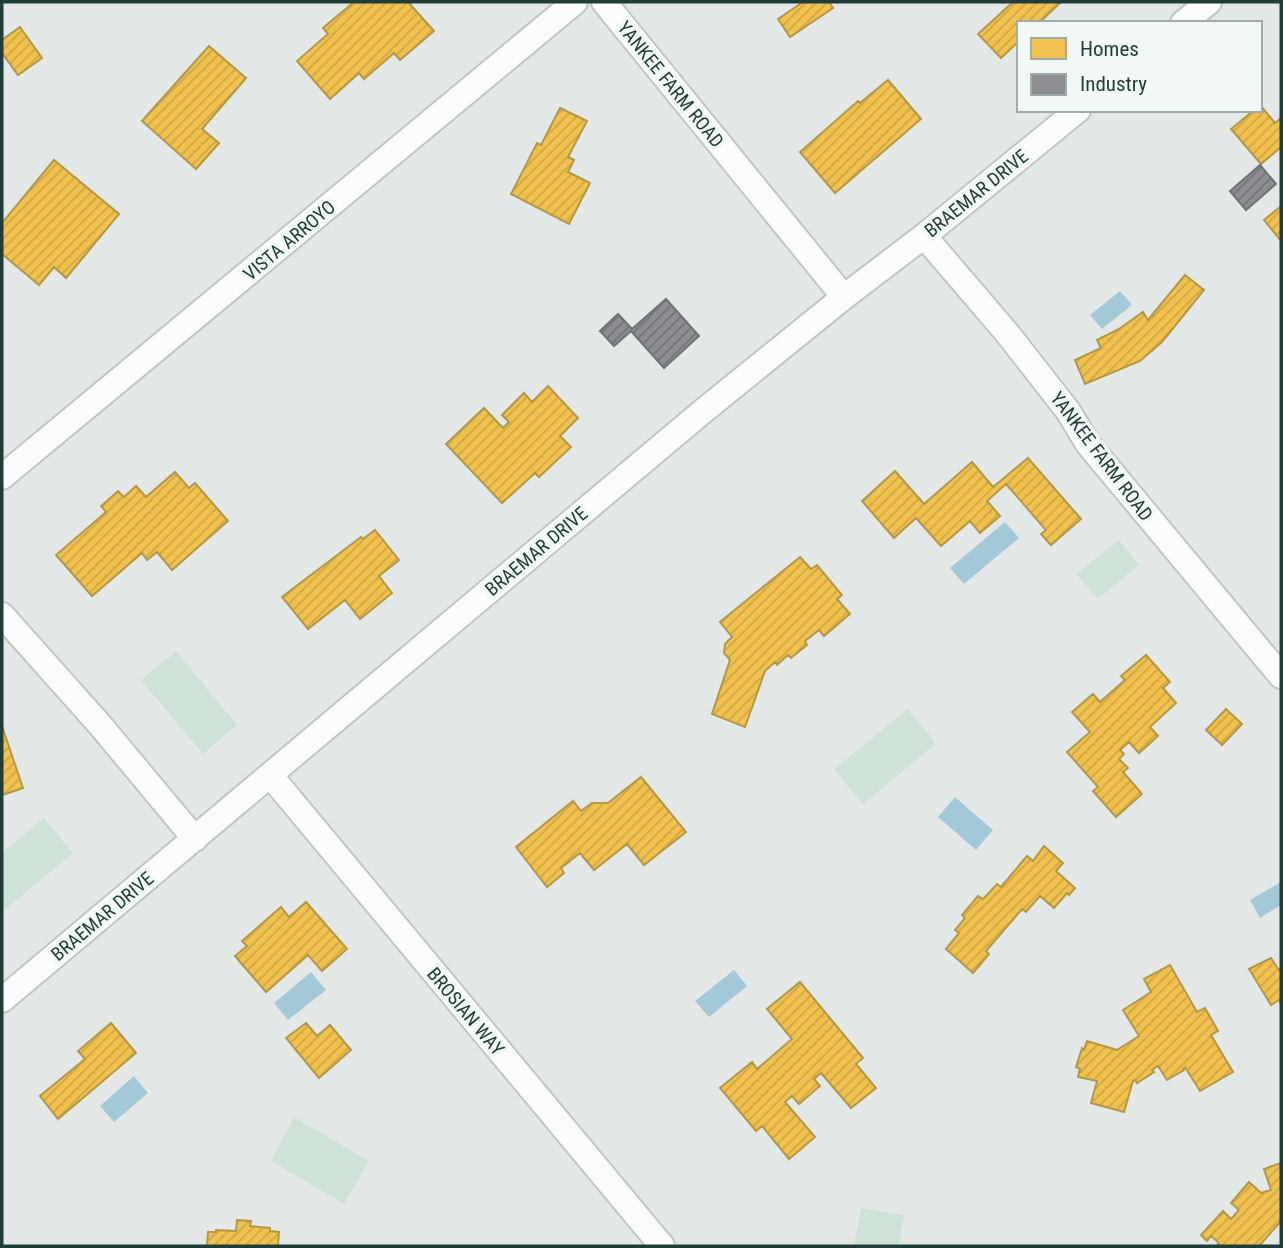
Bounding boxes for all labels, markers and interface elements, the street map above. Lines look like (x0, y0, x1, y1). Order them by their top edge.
street label: YANKEE FARM ROAD (613, 17, 729, 152)
legend (1017, 21, 1262, 112)
text: Homes (1080, 37, 1139, 61)
text: Industry (1080, 72, 1147, 96)
street label: BRAEMAR DRIVE (920, 145, 1033, 242)
street label: VISTA ARROYO (239, 195, 340, 286)
street label: YANKEE FARM ROAD (1046, 387, 1158, 525)
street label: BRAEMAR DRIVE (480, 502, 592, 601)
street label: BRAEMAR DRIVE (46, 867, 158, 966)
street label: BROSIAN WAY (422, 963, 509, 1060)

